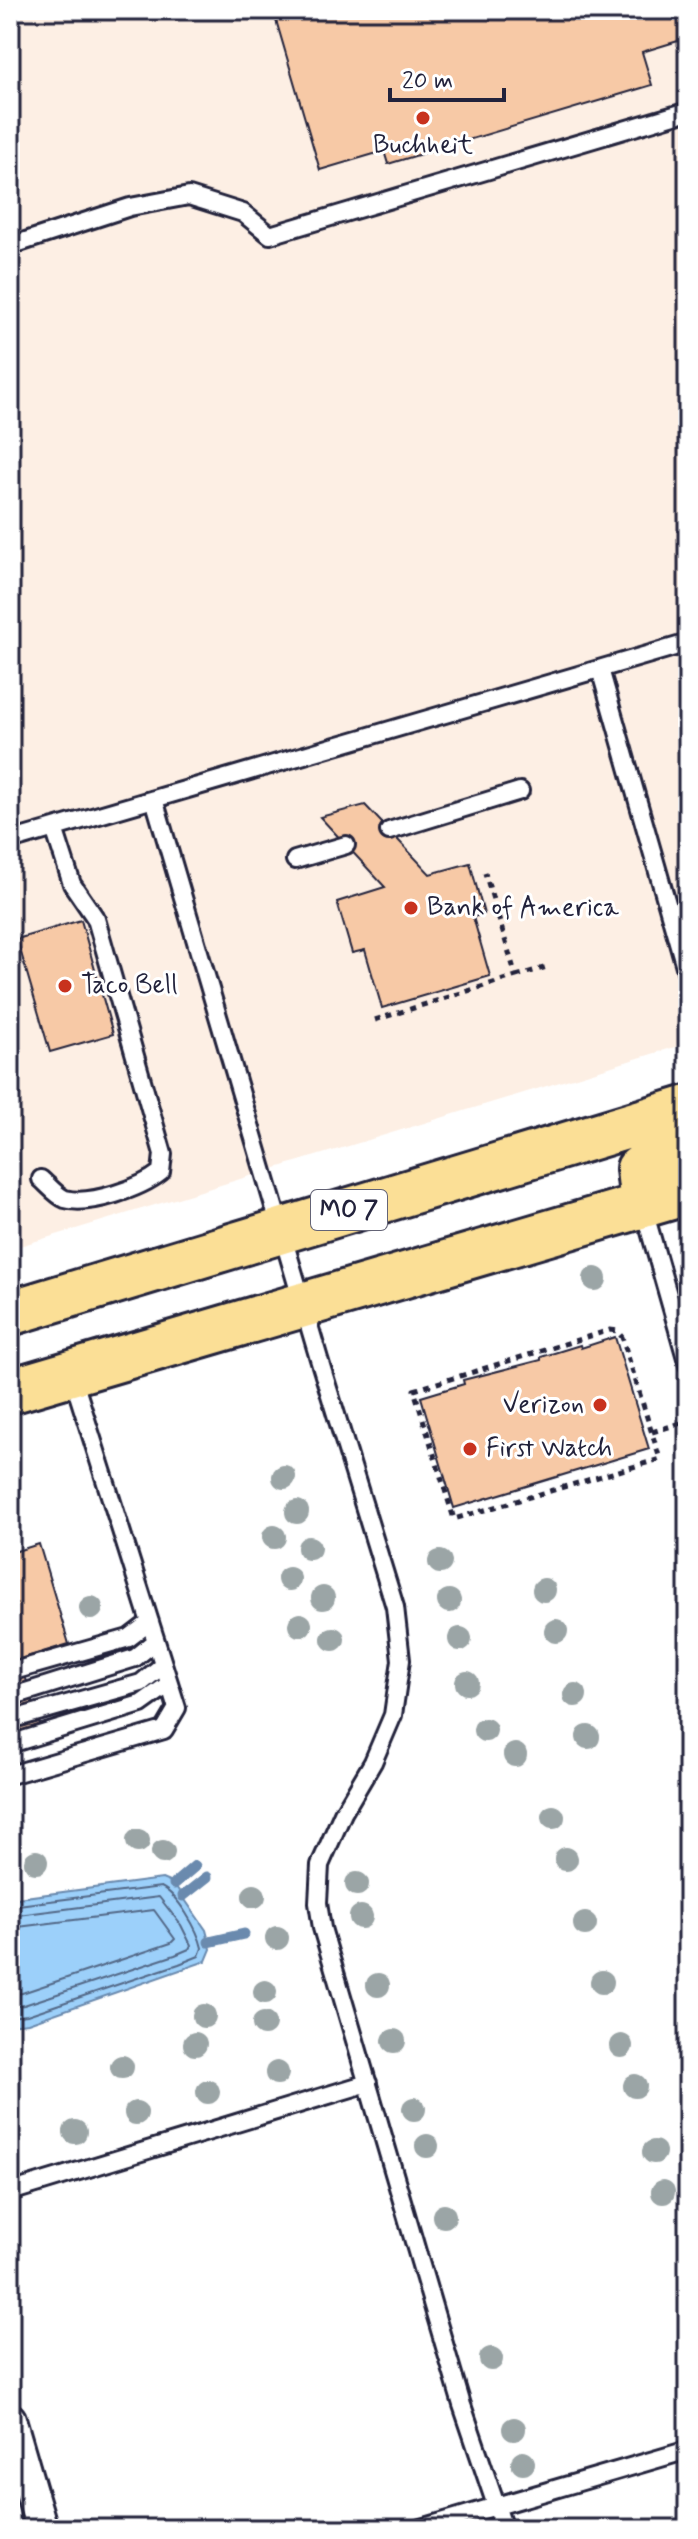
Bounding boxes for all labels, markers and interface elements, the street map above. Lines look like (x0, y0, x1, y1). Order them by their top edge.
scale bar (390, 52, 504, 102)
text: 20 m (402, 66, 453, 97)
marker: Buchheit (414, 109, 432, 127)
place label: Buchheit (373, 129, 473, 163)
place label: Bank of America (427, 891, 619, 925)
marker: Bank of America (402, 899, 420, 917)
place label: Taco Bell (81, 969, 178, 1003)
marker: Taco Bell (56, 977, 74, 995)
road number: MO 7 (311, 1190, 387, 1230)
place label: Verizon (503, 1388, 584, 1422)
marker: Verizon (591, 1396, 609, 1414)
place label: First Watch (486, 1432, 612, 1466)
marker: First Watch (461, 1440, 479, 1458)

